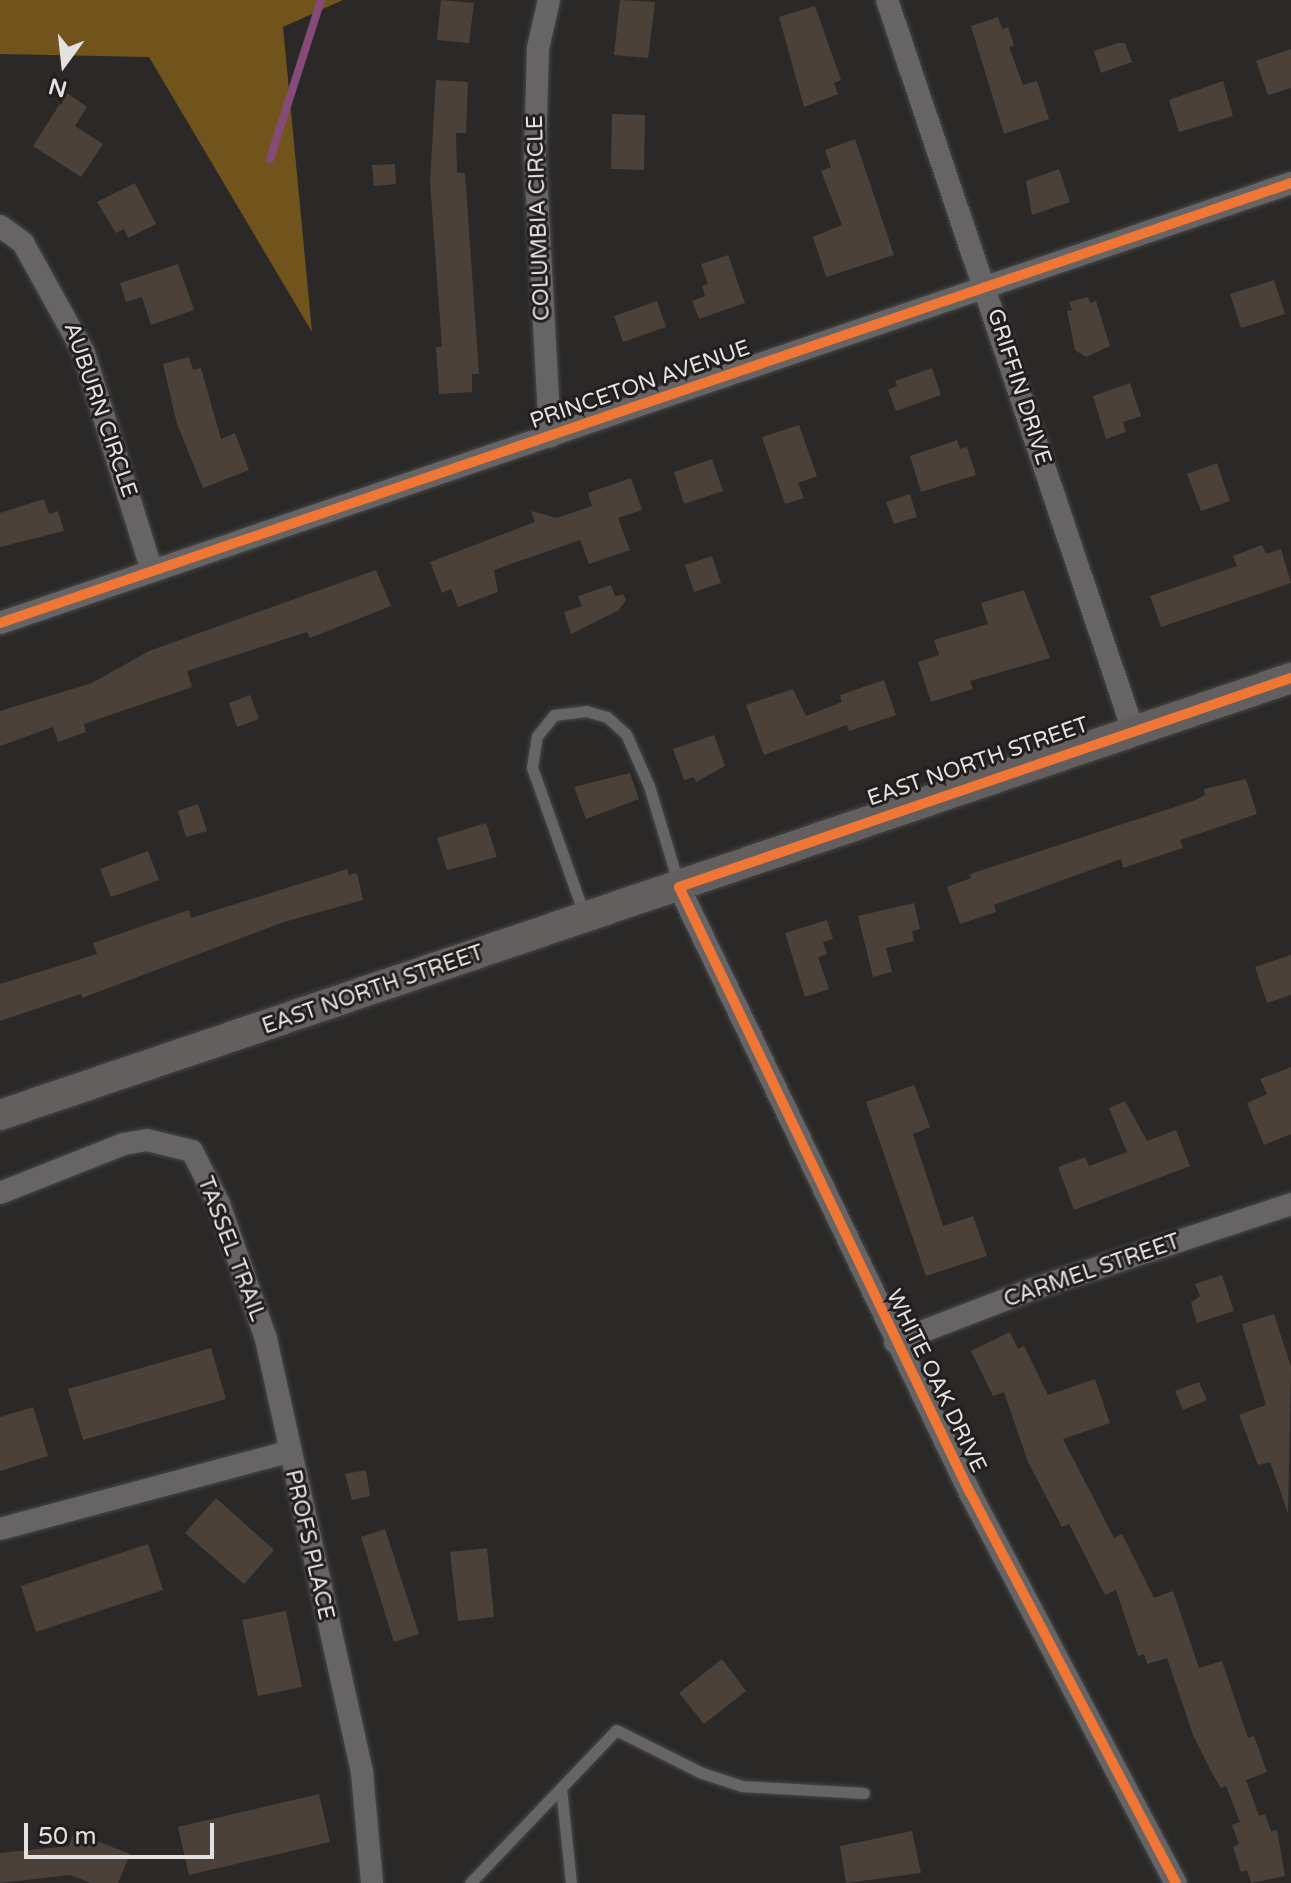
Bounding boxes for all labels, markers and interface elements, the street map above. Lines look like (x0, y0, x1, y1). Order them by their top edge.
north arrow (24, 24, 104, 104)
text: N (46, 72, 70, 102)
street label: COLUMBIA CIRCLE (522, 115, 556, 321)
street label: GRIFFIN DRIVE (981, 306, 1057, 468)
street label: AUBURN CIRCLE (58, 319, 142, 501)
street label: PRINCETON AVENUE (527, 335, 753, 435)
street label: EAST NORTH STREET (864, 712, 1092, 812)
street label: EAST NORTH STREET (259, 940, 487, 1040)
street label: TASSEL TRAIL (191, 1173, 271, 1325)
street label: CARMEL STREET (1001, 1229, 1183, 1313)
street label: WHITE OAK DRIVE (880, 1285, 992, 1477)
street label: PROFS PLACE (279, 1467, 339, 1623)
scale bar (28, 1807, 218, 1857)
text: 50 m (38, 1822, 96, 1851)

